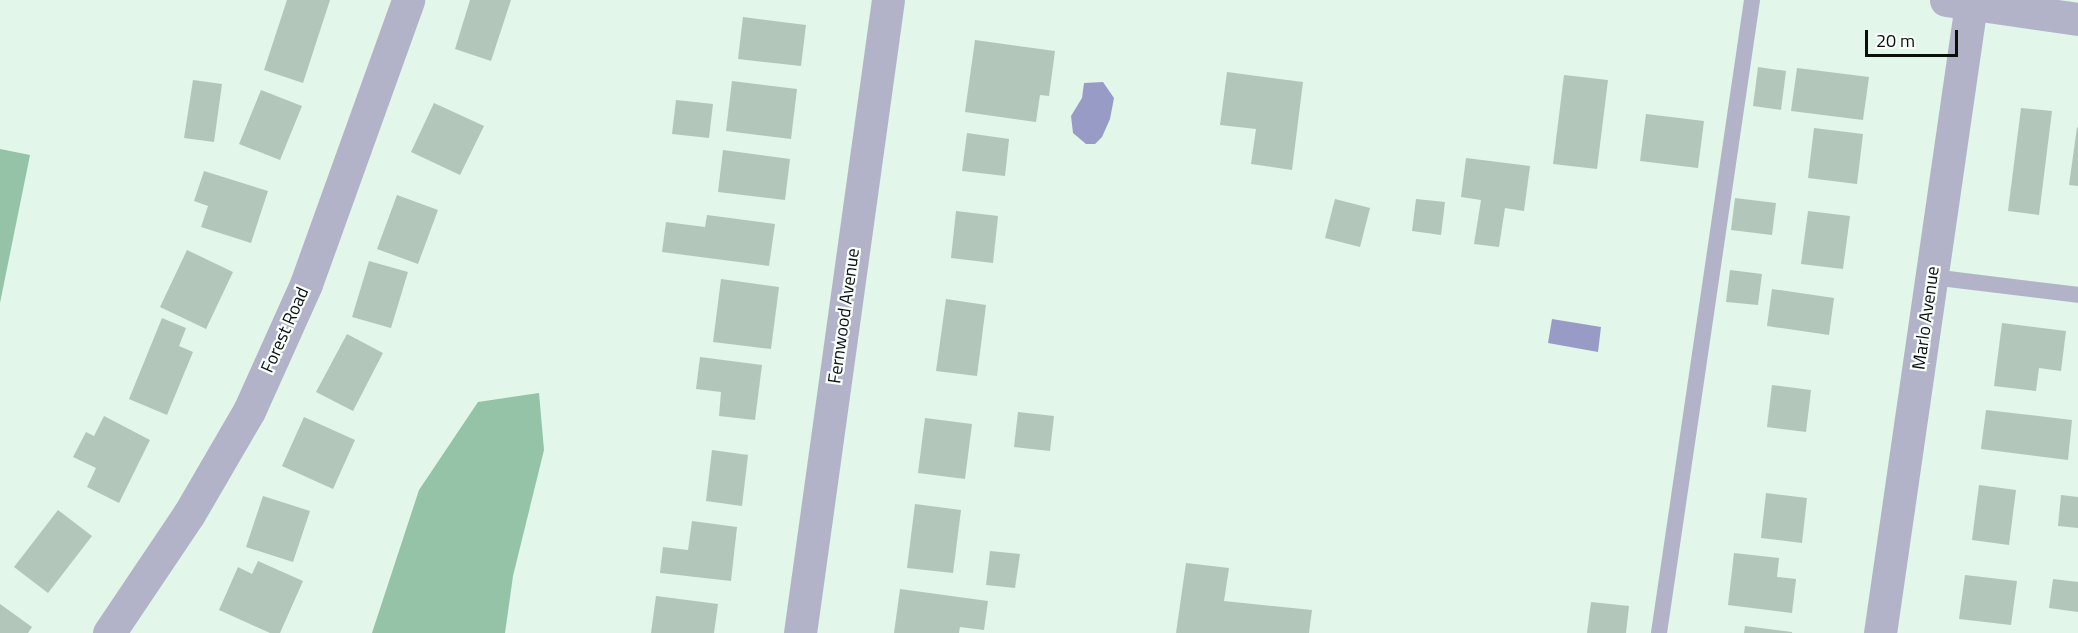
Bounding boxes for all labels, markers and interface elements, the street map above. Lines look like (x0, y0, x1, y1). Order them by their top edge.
scale bar (1868, 18, 1961, 56)
text: 20 m (1876, 27, 1915, 54)
street label: Fernwood Avenue (824, 247, 864, 385)
street label: Marlo Avenue (1908, 265, 1944, 371)
street label: Forest Road (257, 284, 313, 376)

